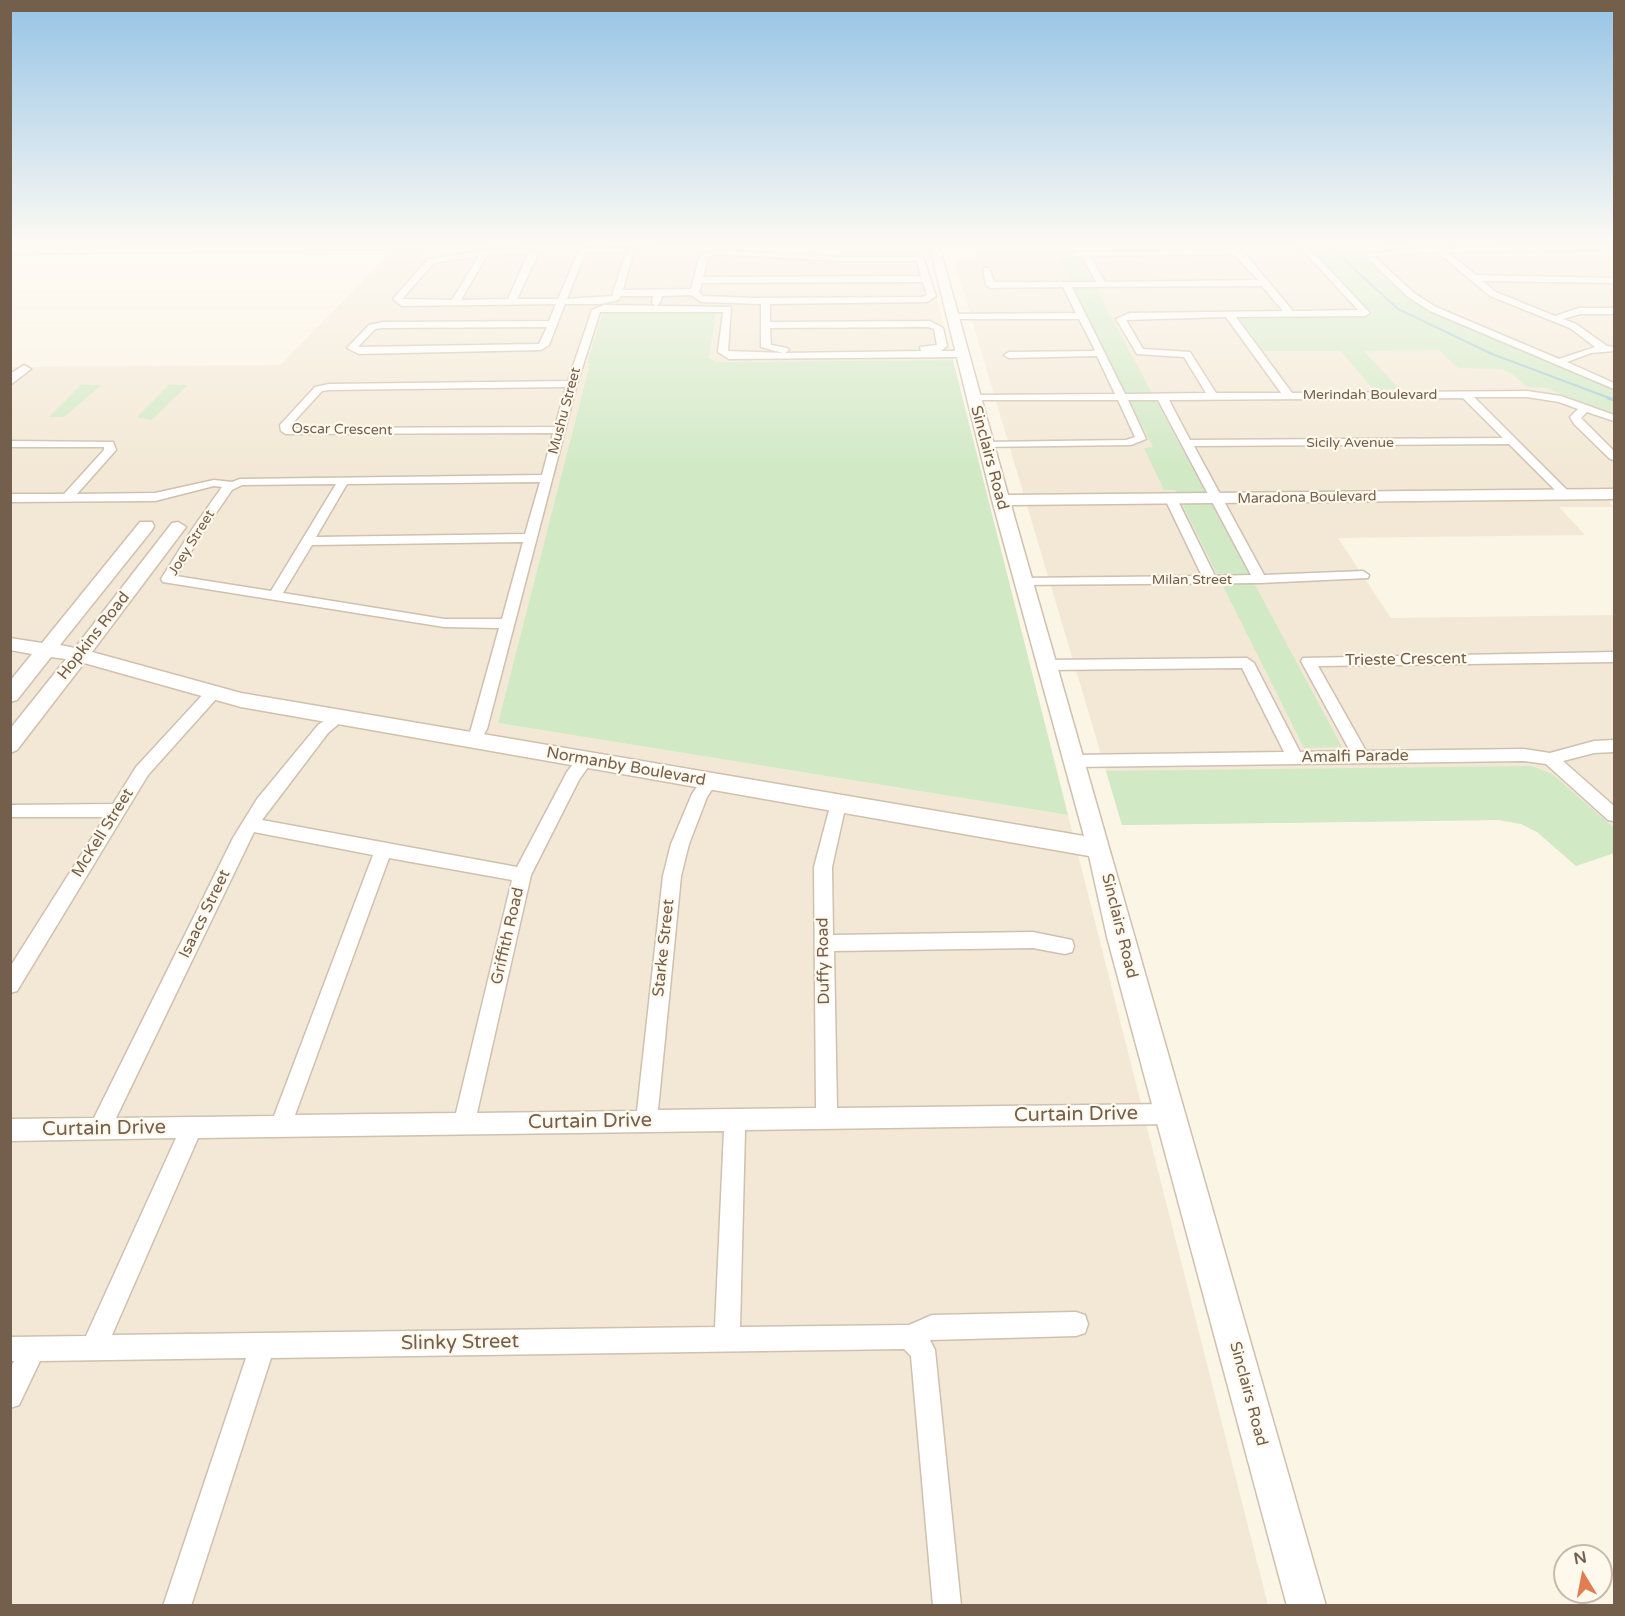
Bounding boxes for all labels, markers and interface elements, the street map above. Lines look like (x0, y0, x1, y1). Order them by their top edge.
street label: Mushu Street (545, 366, 585, 456)
street label: Merindah Boulevard (1303, 387, 1437, 403)
street label: Sinclairs Road (966, 404, 1012, 512)
street label: Oscar Crescent (291, 421, 393, 439)
street label: Sicily Avenue (1306, 435, 1394, 451)
street label: Maradona Boulevard (1237, 488, 1377, 508)
street label: Joey Street (165, 507, 219, 579)
street label: Milan Street (1152, 572, 1232, 588)
street label: Hopkins Road (54, 588, 134, 684)
street label: Trieste Crescent (1345, 649, 1467, 671)
street label: Normanby Boulevard (545, 744, 707, 790)
street label: Amalfi Parade (1301, 746, 1409, 768)
street label: McKell Street (68, 785, 138, 881)
street label: Isaacs Street (175, 867, 235, 961)
street label: Sinclairs Road (1097, 872, 1141, 980)
street label: Griffith Road (488, 886, 528, 986)
street label: Starke Street (649, 898, 679, 998)
street label: Duffy Road (814, 917, 834, 1005)
street label: Curtain Drive (1014, 1102, 1138, 1128)
street label: Curtain Drive (528, 1109, 652, 1135)
street label: Curtain Drive (42, 1116, 166, 1142)
street label: Slinky Street (401, 1330, 519, 1356)
street label: Sinclairs Road (1225, 1340, 1271, 1448)
north arrow (1553, 1544, 1613, 1604)
text: N (1572, 1547, 1588, 1569)

